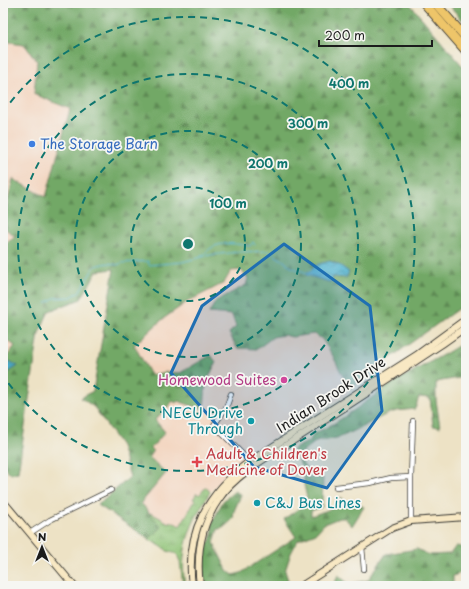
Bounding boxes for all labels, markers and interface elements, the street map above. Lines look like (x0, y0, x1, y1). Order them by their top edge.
scale bar (319, 22, 432, 48)
text: 200 m (325, 26, 365, 44)
text: 400 m (329, 74, 369, 92)
text: 300 m (288, 114, 328, 132)
place label: The Storage Barn (40, 133, 158, 154)
marker: The Storage Barn (27, 139, 37, 149)
text: 200 m (248, 154, 288, 172)
text: 100 m (209, 194, 247, 212)
centre of rings (181, 237, 195, 251)
street label: Indian Brook Drive (272, 351, 390, 438)
place label: Homewood Suites (158, 369, 276, 390)
marker: Homewood Suites (279, 375, 289, 385)
place label: NECU Drive Through (162, 402, 243, 439)
marker: NECU Drive Through (246, 416, 256, 426)
place label: Adult & Children's Medicine of Dover (206, 443, 327, 480)
marker: Adult & Children's Medicine of Dover (191, 456, 203, 468)
place label: C&J Bus Lines (265, 492, 361, 513)
marker: C&J Bus Lines (252, 498, 262, 508)
north arrow (22, 527, 62, 567)
text: N (38, 528, 47, 545)

